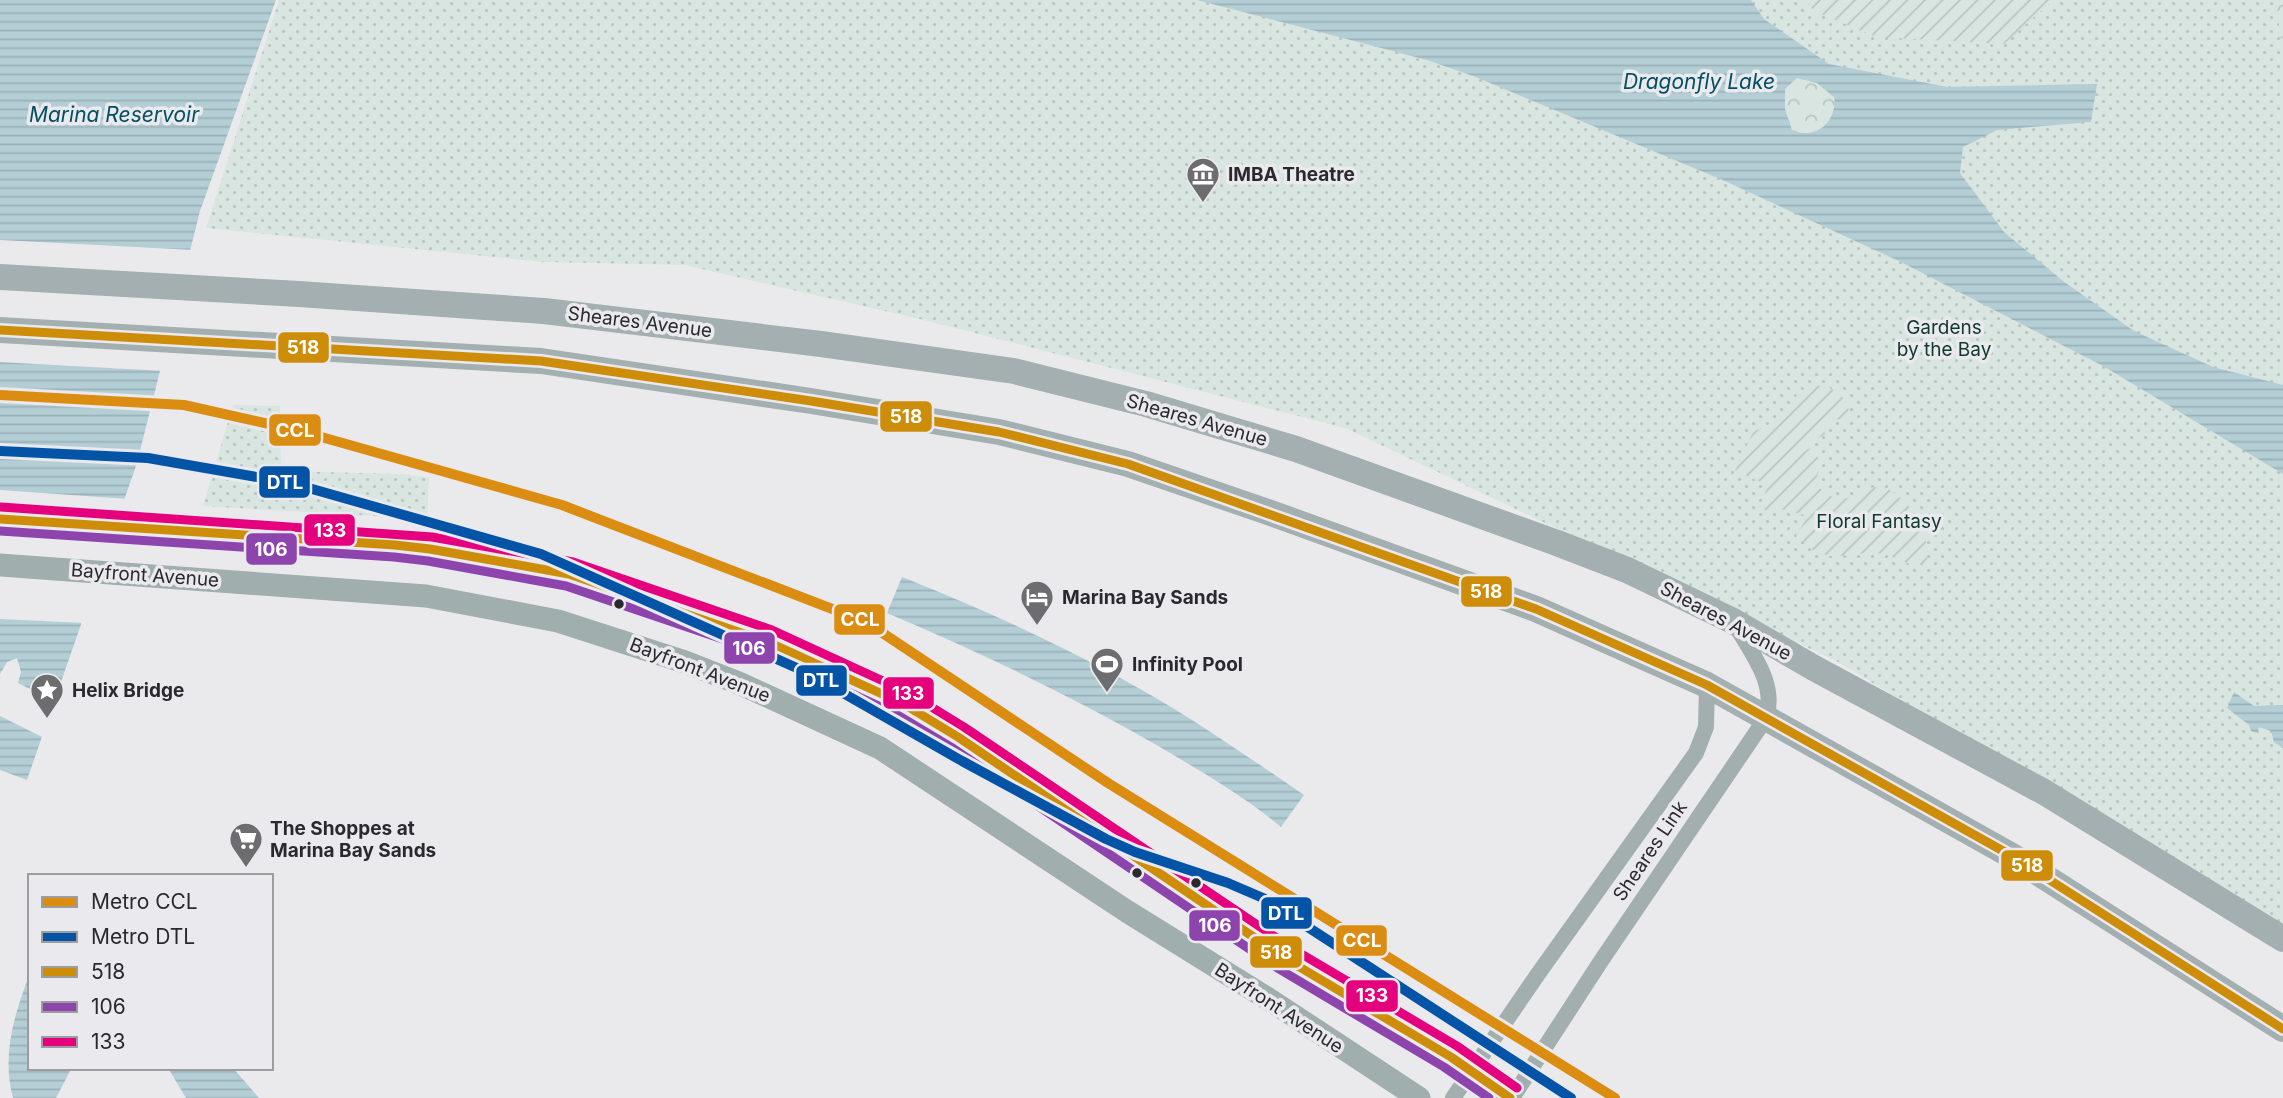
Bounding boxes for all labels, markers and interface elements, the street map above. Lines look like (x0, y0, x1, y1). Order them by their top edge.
water label: Dragonfly Lake (1623, 69, 1775, 94)
water label: Marina Reservoir (29, 102, 200, 127)
museum icon: IMBA Theatre (1184, 155, 1222, 204)
place label: IMBA Theatre (1228, 163, 1355, 186)
street label: Sheares Avenue (566, 302, 714, 342)
park label: Gardens by the Bay (1897, 316, 1992, 361)
line badge: 518 (277, 331, 330, 364)
text: 518 (287, 336, 319, 359)
street label: Sheares Avenue (1124, 389, 1270, 451)
line badge: 518 (879, 400, 933, 433)
text: 518 (890, 405, 922, 428)
line badge: CCL (268, 413, 322, 447)
text: CCL (276, 419, 315, 442)
line badge: DTL (258, 465, 311, 499)
text: DTL (267, 471, 304, 494)
park label: Floral Fantasy (1816, 510, 1942, 533)
line badge: 133 (303, 513, 356, 547)
text: 133 (314, 519, 346, 542)
line badge: 106 (245, 532, 298, 566)
text: 106 (254, 538, 288, 561)
street label: Bayfront Avenue (70, 558, 220, 592)
line badge: 518 (1460, 575, 1513, 608)
street label: Sheares Avenue (1656, 577, 1796, 665)
hotel icon: Marina Bay Sands (1018, 578, 1056, 627)
text: 518 (1470, 580, 1502, 603)
place label: Marina Bay Sands (1062, 586, 1228, 609)
unlabelled marker (612, 597, 626, 611)
line badge: CCL (833, 603, 886, 636)
text: CCL (841, 608, 880, 631)
line badge: 106 (723, 631, 776, 665)
street label: Bayfront Avenue (627, 633, 773, 707)
text: 106 (732, 637, 766, 660)
sports icon: Infinity Pool (1088, 645, 1126, 694)
place label: Infinity Pool (1132, 653, 1243, 676)
line badge: DTL (795, 664, 848, 697)
text: DTL (803, 669, 840, 692)
place icon: Helix Bridge (28, 671, 66, 720)
line badge: 133 (882, 676, 935, 710)
place label: Helix Bridge (72, 679, 184, 702)
text: 133 (892, 682, 924, 705)
street label: Sheares Link (1608, 796, 1692, 905)
place label: The Shoppes at Marina Bay Sands (270, 817, 436, 862)
supermarket icon: The Shoppes at Marina Bay Sands (227, 820, 265, 869)
line badge: 518 (2000, 849, 2054, 882)
text: 518 (2011, 854, 2043, 877)
unlabelled marker (1130, 866, 1144, 880)
legend (28, 874, 273, 1070)
unlabelled marker (1189, 876, 1203, 890)
text: Metro CCL (91, 889, 198, 914)
line badge: DTL (1260, 896, 1313, 930)
text: DTL (1268, 902, 1305, 925)
line badge: 106 (1188, 909, 1241, 942)
text: 106 (1198, 914, 1232, 937)
text: Metro DTL (91, 924, 195, 949)
line badge: CCL (1335, 924, 1388, 957)
text: CCL (1343, 929, 1382, 952)
line badge: 518 (1249, 935, 1303, 969)
text: 518 (1260, 941, 1292, 964)
street label: Bayfront Avenue (1210, 958, 1348, 1058)
text: 518 (91, 959, 125, 984)
line badge: 133 (1345, 979, 1399, 1013)
text: 133 (1356, 984, 1388, 1007)
text: 106 (91, 994, 126, 1019)
text: 133 (91, 1029, 125, 1054)

